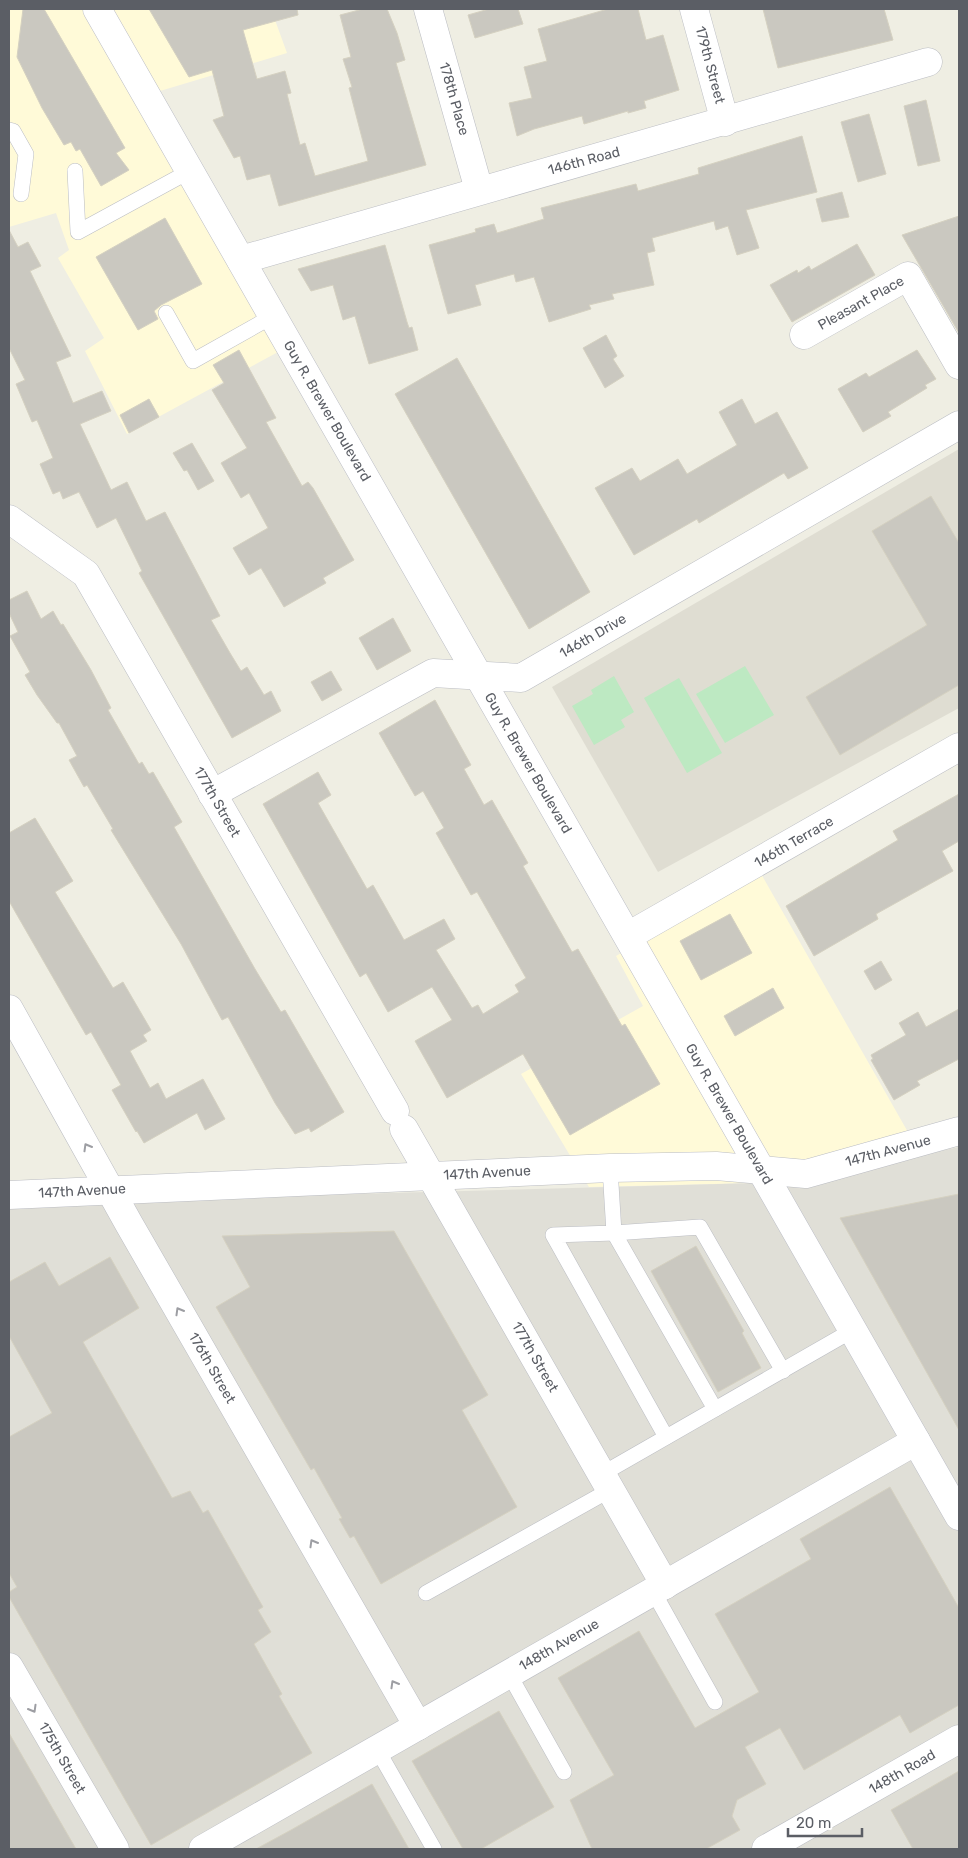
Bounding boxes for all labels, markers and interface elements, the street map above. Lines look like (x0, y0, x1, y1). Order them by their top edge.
street label: 179th Street (692, 24, 729, 106)
street label: 178th Place (435, 61, 473, 138)
street label: 146th Road (546, 143, 622, 179)
street label: Pleasant Place (815, 272, 907, 334)
street label: Guy R. Brewer Boulevard (280, 338, 374, 484)
street label: 146th Drive (557, 610, 630, 662)
street label: Guy R. Brewer Boulevard (481, 690, 575, 836)
street label: 177th Street (190, 764, 244, 841)
street label: 146th Terrace (751, 812, 837, 872)
street label: Guy R. Brewer Boulevard (682, 1041, 776, 1187)
street label: 147th Avenue (843, 1131, 933, 1171)
one-way arrow (84, 1144, 94, 1153)
street label: 147th Avenue (443, 1162, 531, 1184)
street label: 147th Avenue (38, 1180, 126, 1202)
one-way arrow (176, 1308, 186, 1317)
street label: 177th Street (508, 1319, 562, 1396)
street label: 176th Street (185, 1330, 239, 1407)
one-way arrow (309, 1539, 319, 1548)
street label: 148th Avenue (516, 1615, 602, 1675)
one-way arrow (390, 1680, 400, 1689)
one-way arrow (27, 1704, 37, 1713)
street label: 175th Street (35, 1719, 89, 1797)
street label: 148th Road (866, 1746, 938, 1798)
scale bar (788, 1806, 862, 1838)
text: 20 m (796, 1814, 831, 1832)

